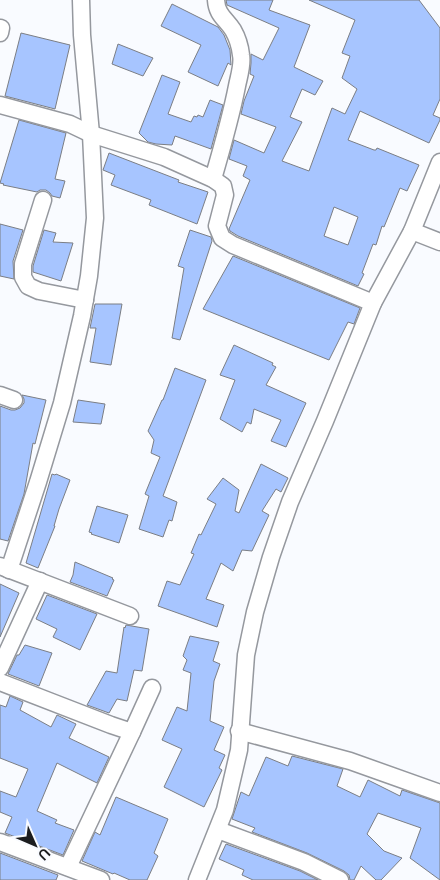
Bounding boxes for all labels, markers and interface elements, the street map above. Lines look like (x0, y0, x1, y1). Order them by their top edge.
north arrow (10, 820, 60, 870)
text: U (35, 845, 54, 864)

